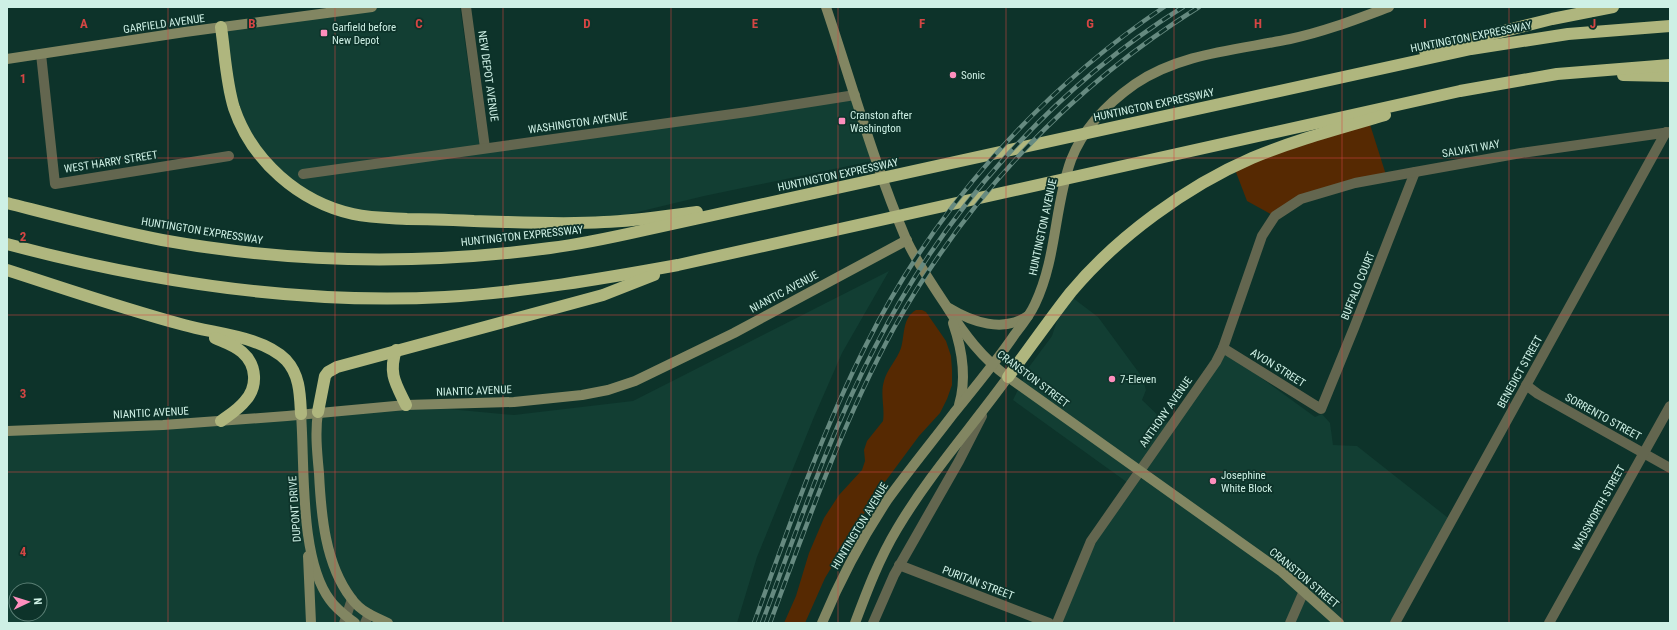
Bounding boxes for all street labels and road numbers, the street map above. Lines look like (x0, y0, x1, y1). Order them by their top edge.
street label: GARFIELD AVENUE (122, 12, 206, 36)
street label: HUNTINGTON EXPRESSWAY (1409, 19, 1533, 55)
street label: NEW DEPOT AVENUE (475, 30, 501, 123)
street label: HUNTINGTON EXPRESSWAY (1092, 86, 1216, 124)
street label: WASHINGTON AVENUE (527, 109, 629, 136)
street label: SALVATI WAY (1441, 137, 1501, 160)
street label: WEST HARRY STREET (63, 148, 159, 176)
street label: HUNTINGTON EXPRESSWAY (776, 156, 900, 194)
street label: HUNTINGTON AVENUE (1026, 177, 1060, 277)
street label: HUNTINGTON EXPRESSWAY (140, 215, 264, 247)
street label: HUNTINGTON EXPRESSWAY (460, 223, 584, 249)
street label: BUFFALO COURT (1338, 250, 1378, 322)
street label: NIANTIC AVENUE (747, 268, 821, 316)
street label: BENEDICT STREET (1495, 333, 1545, 411)
street label: AVON STREET (1248, 346, 1308, 390)
street label: CRANSTON STREET (995, 348, 1072, 410)
street label: ANTHONY AVENUE (1137, 374, 1195, 450)
street label: NIANTIC AVENUE (436, 383, 513, 399)
street label: SORRENTO STREET (1563, 391, 1644, 443)
street label: NIANTIC AVENUE (113, 404, 190, 421)
street label: WADSWORTH STREET (1570, 463, 1628, 553)
street label: DUPONT DRIVE (286, 475, 304, 543)
street label: HUNTINGTON AVENUE (829, 480, 891, 572)
street label: CRANSTON STREET (1267, 545, 1342, 611)
street label: PURITAN STREET (940, 563, 1016, 603)

